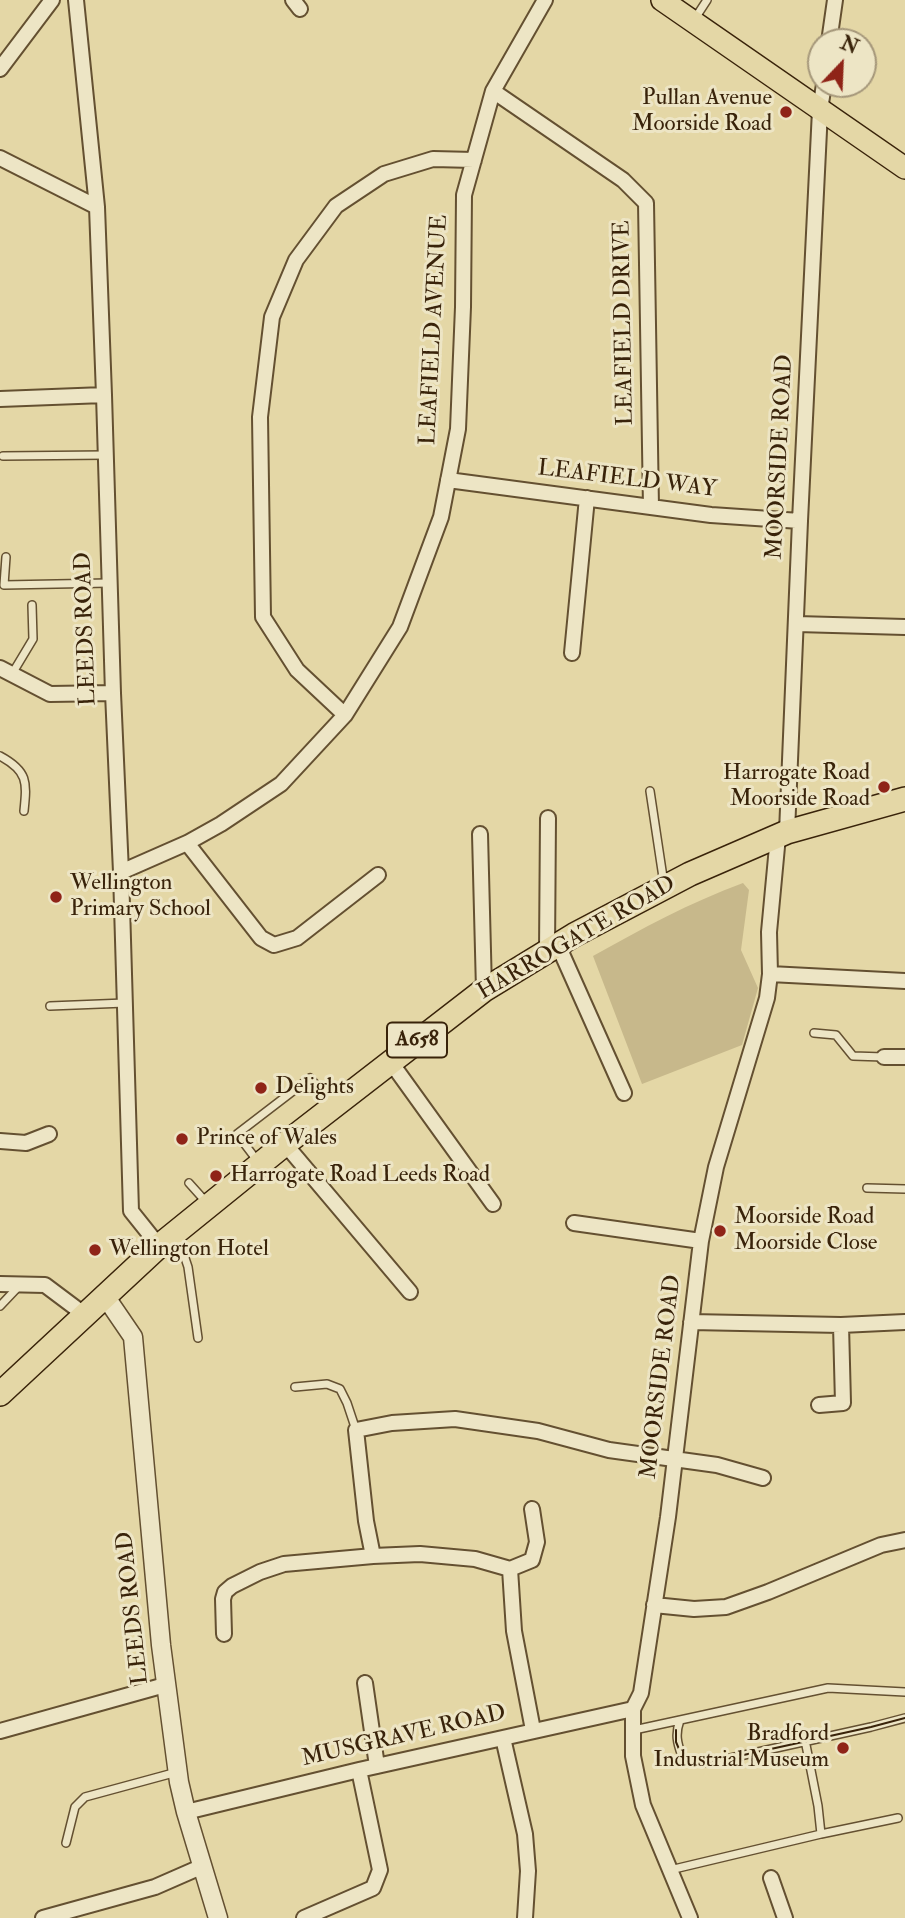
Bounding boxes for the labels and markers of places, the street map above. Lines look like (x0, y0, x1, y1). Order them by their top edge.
place label: Pullan Avenue Moorside Road (632, 85, 772, 139)
marker: Pullan Avenue Moorside Road (778, 104, 794, 120)
place label: Harrogate Road Moorside Road (723, 760, 870, 814)
marker: Harrogate Road Moorside Road (876, 779, 892, 795)
place label: Wellington Primary School (70, 870, 211, 924)
marker: Wellington Primary School (48, 889, 64, 905)
place label: Delights (275, 1074, 354, 1102)
marker: Delights (253, 1080, 269, 1096)
place label: Prince of Wales (196, 1125, 337, 1153)
marker: Prince of Wales (174, 1131, 190, 1147)
place label: Harrogate Road Leeds Road (230, 1162, 490, 1190)
marker: Harrogate Road Leeds Road (208, 1168, 224, 1184)
place label: Moorside Road Moorside Close (734, 1204, 877, 1258)
marker: Moorside Road Moorside Close (712, 1223, 728, 1239)
place label: Wellington Hotel (109, 1236, 269, 1264)
marker: Wellington Hotel (87, 1242, 103, 1258)
place label: Bradford Industrial Museum (653, 1721, 829, 1775)
marker: Bradford Industrial Museum (835, 1740, 851, 1756)

